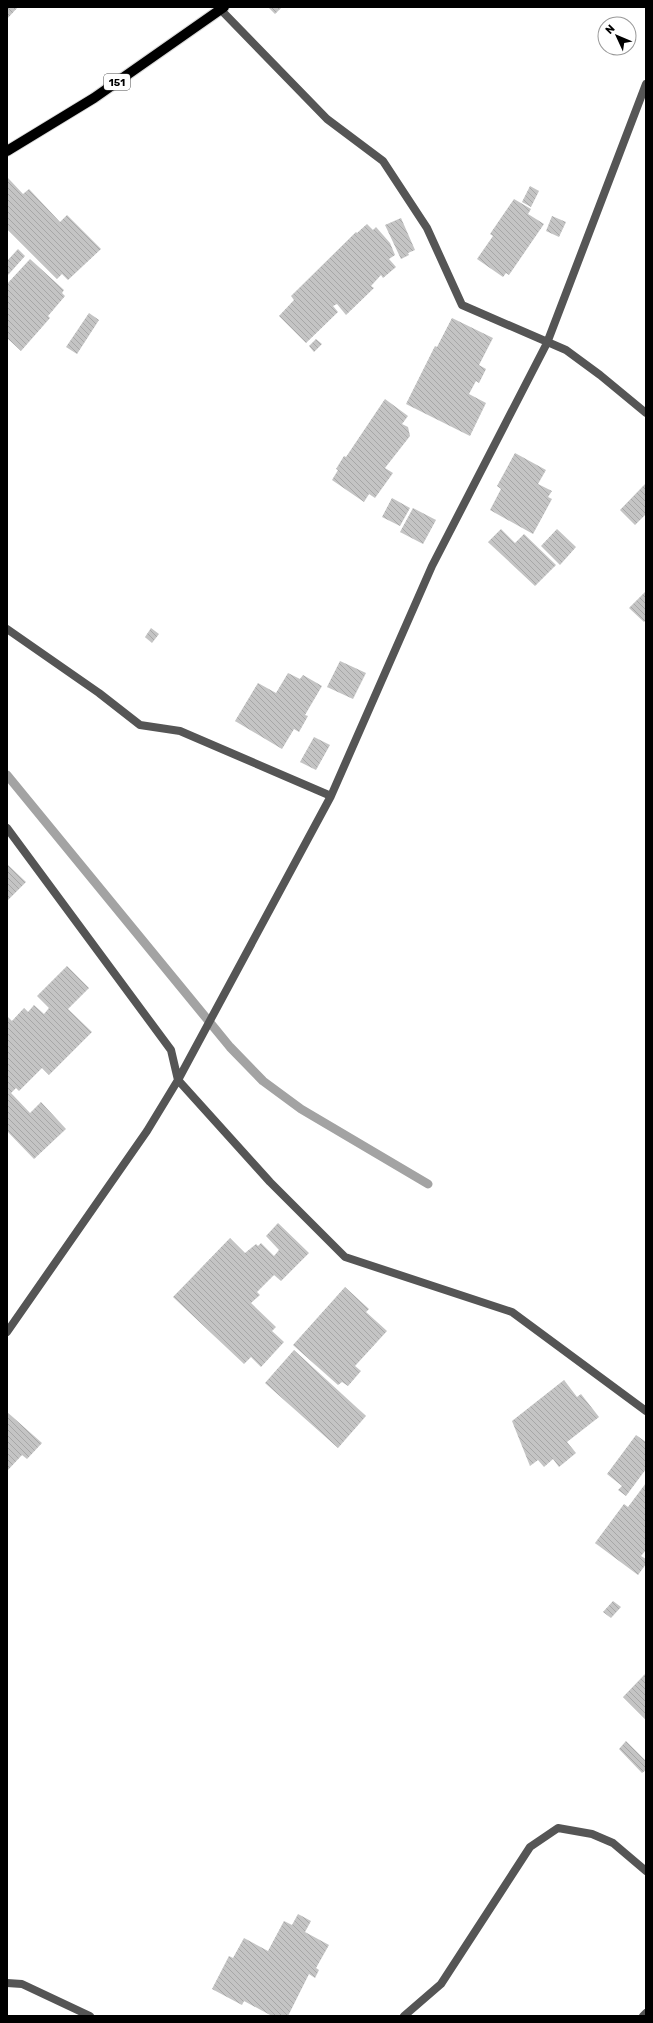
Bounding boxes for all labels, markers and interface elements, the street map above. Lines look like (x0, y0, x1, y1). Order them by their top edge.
north arrow (597, 16, 637, 56)
text: N (603, 22, 618, 37)
road number: 151 (104, 74, 130, 90)

